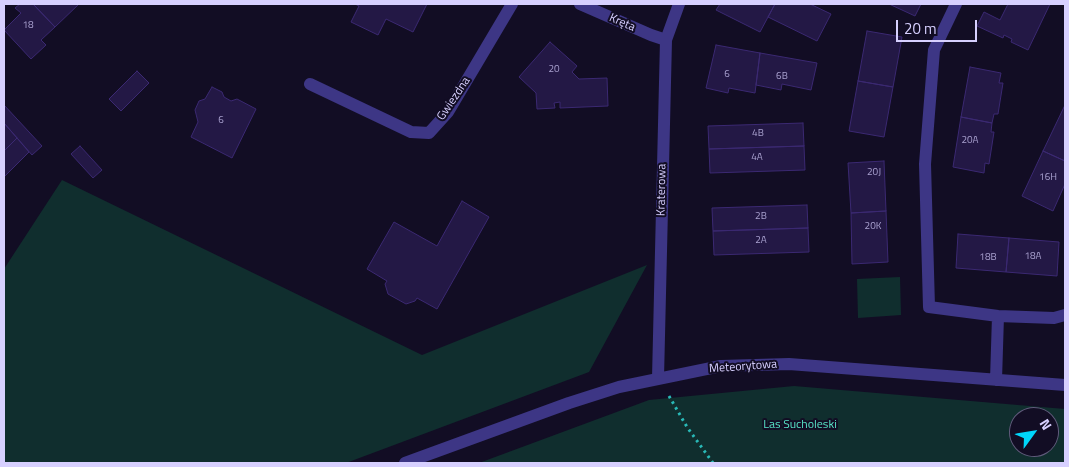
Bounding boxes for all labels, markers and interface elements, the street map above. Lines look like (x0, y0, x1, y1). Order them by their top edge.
scale bar (899, 10, 980, 42)
street label: Kręta (607, 11, 637, 35)
text: 20 m (904, 17, 937, 40)
house number: 18 (22, 20, 34, 32)
house number: 20 (548, 64, 560, 76)
house number: 6 (724, 69, 730, 81)
house number: 6B (776, 71, 788, 83)
street label: Gwiezdna (434, 75, 474, 123)
house number: 6 (218, 115, 224, 127)
house number: 4B (752, 128, 764, 140)
house number: 20A (961, 135, 979, 147)
house number: 4A (751, 152, 763, 164)
street label: Kraterowa (654, 164, 670, 216)
house number: 20J (867, 167, 881, 179)
house number: 16H (1039, 172, 1057, 184)
house number: 2B (755, 211, 767, 223)
house number: 20K (865, 221, 881, 233)
house number: 2A (755, 235, 767, 247)
house number: 18A (1024, 251, 1042, 263)
house number: 18B (979, 252, 997, 264)
street label: Meteorytowa (708, 357, 778, 377)
north arrow (1009, 407, 1059, 457)
text: N (1035, 415, 1058, 434)
park label: Las Sucholeski (763, 418, 837, 432)

